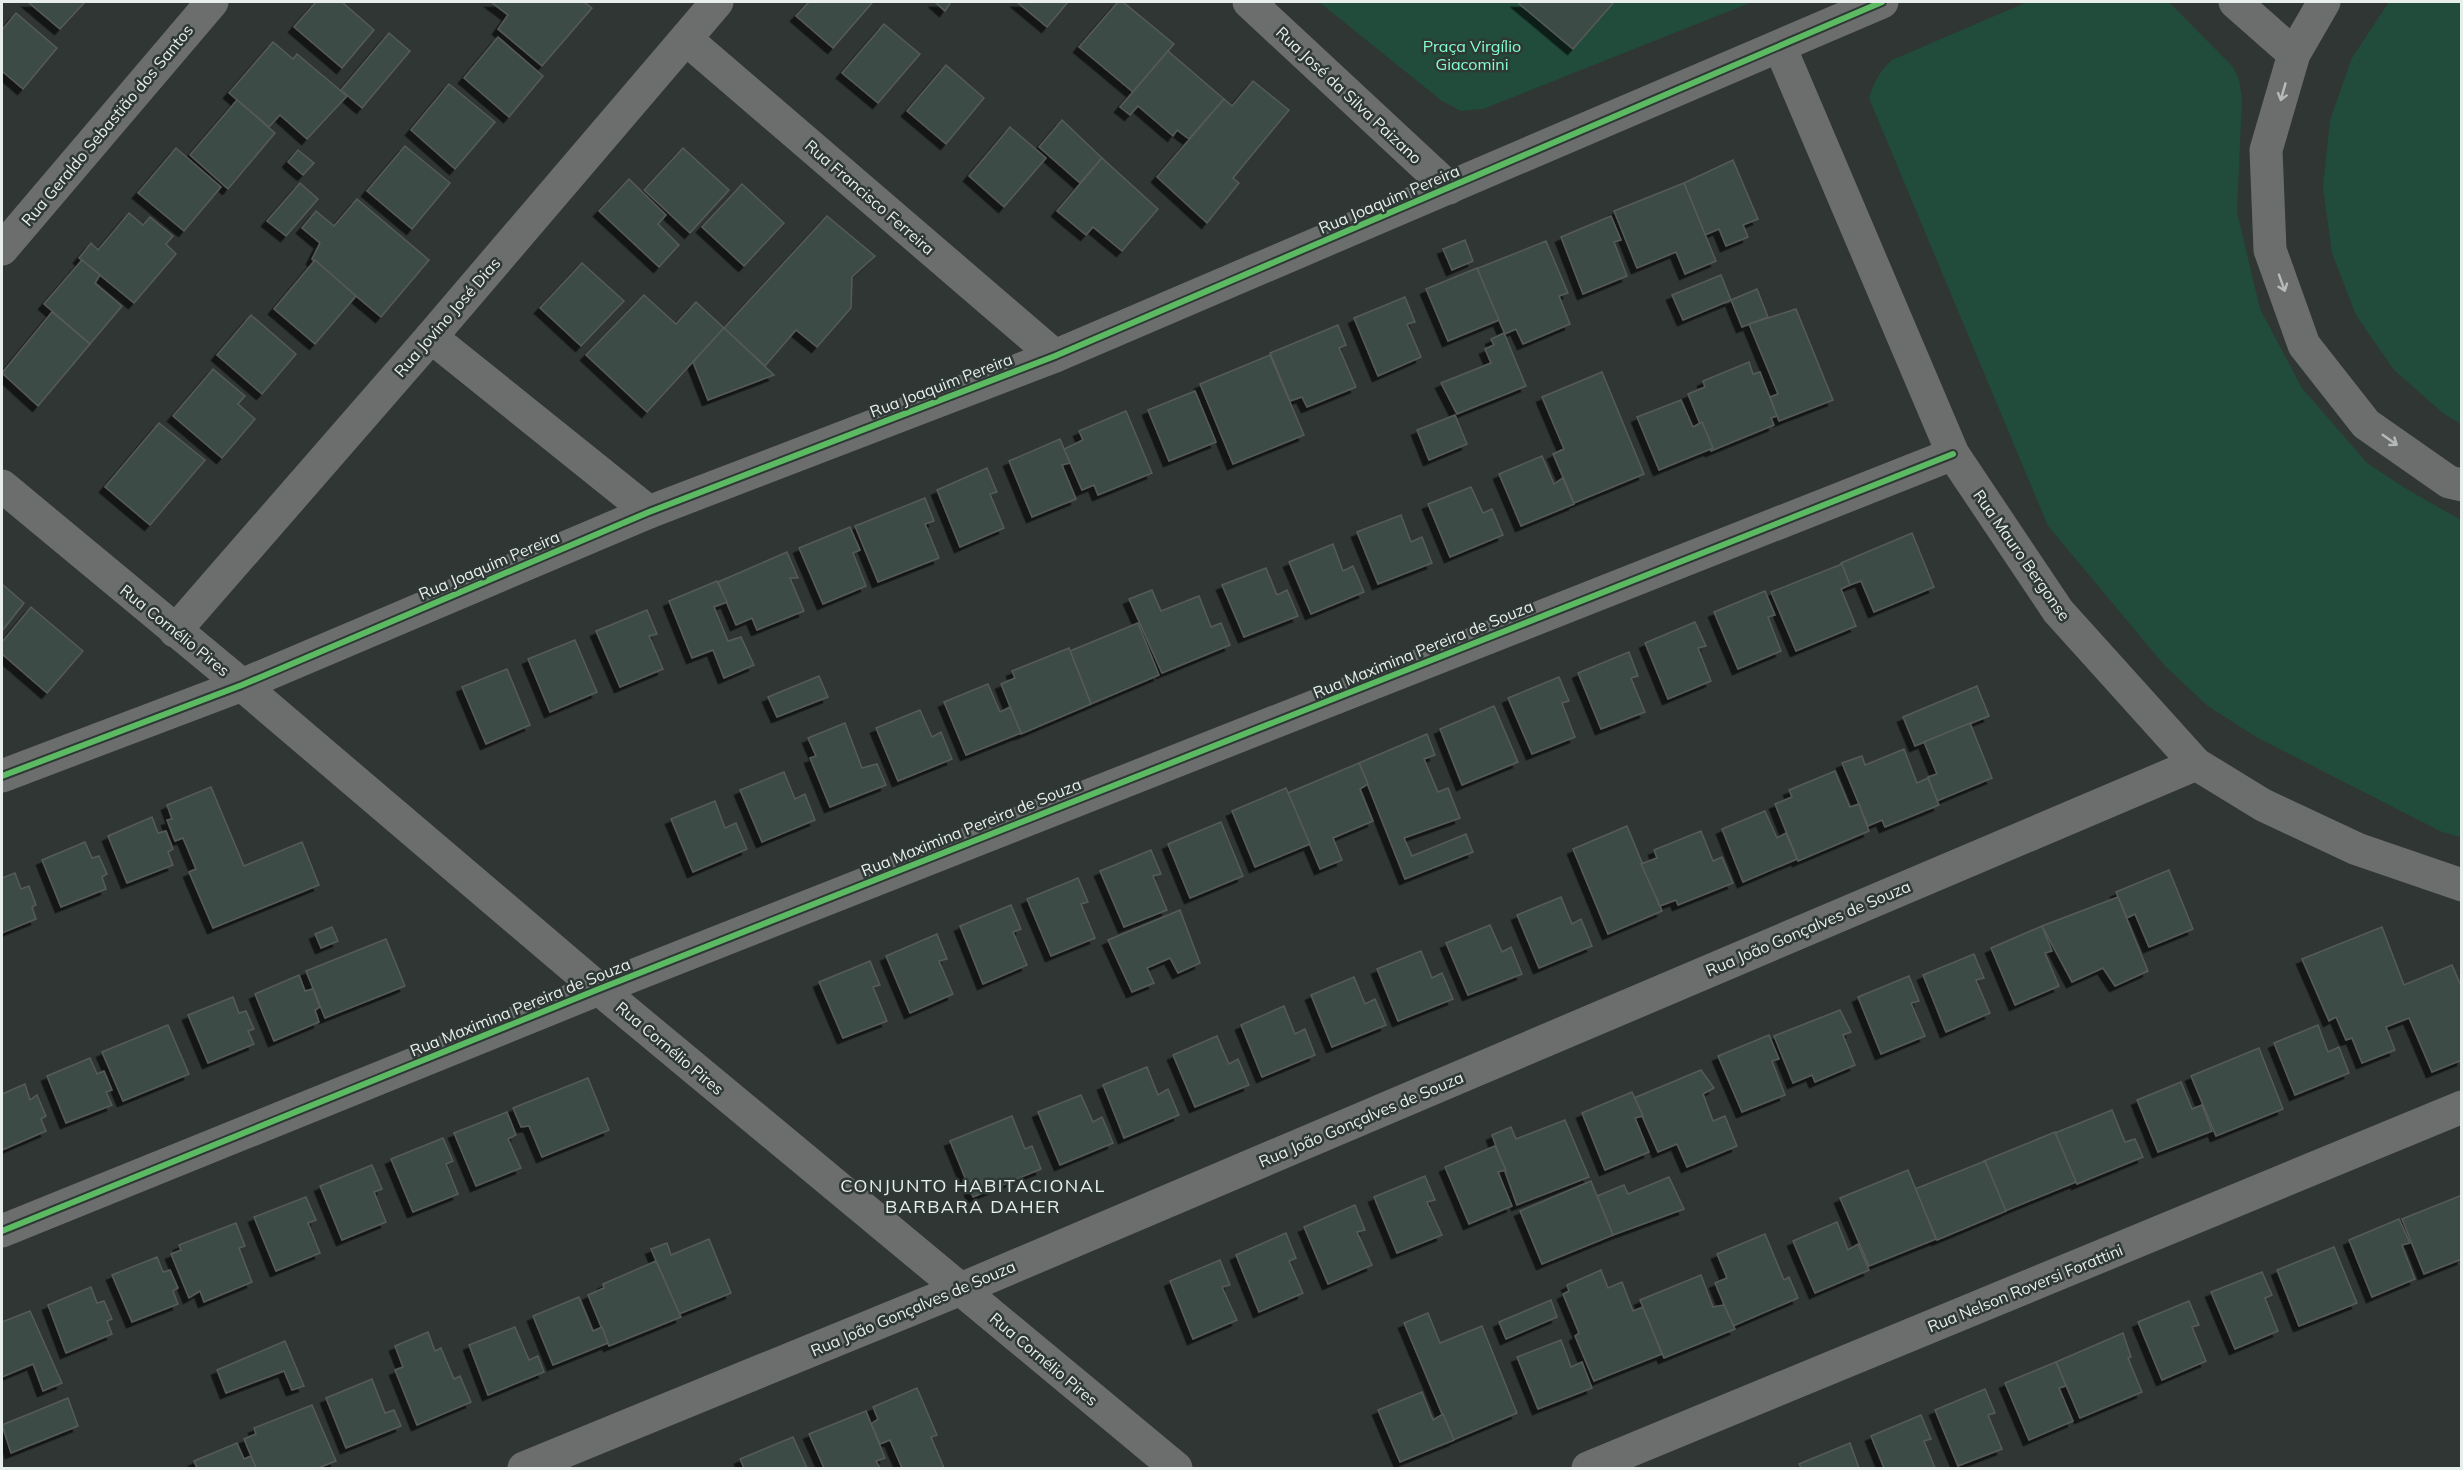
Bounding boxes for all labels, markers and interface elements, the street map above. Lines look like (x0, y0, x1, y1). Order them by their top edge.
street label: Rua Geraldo Sebastião dos Santos (17, 20, 197, 230)
street label: Rua José da Silva Paizano (1272, 22, 1426, 168)
park label: Praça Virgílio Giacomini (1423, 36, 1521, 74)
one-way arrow (2277, 82, 2288, 101)
street label: Rua Francisco Ferreira (801, 135, 939, 259)
street label: Rua Joaquim Pereira (1315, 160, 1463, 238)
street label: Rua Jovino José Dias (390, 253, 504, 381)
one-way arrow (2277, 273, 2288, 292)
street label: Rua Joaquim Pereira (867, 349, 1015, 421)
one-way arrow (2381, 434, 2397, 446)
street label: Rua Mauro Bergonse (1969, 485, 2075, 625)
street label: Rua Joaquim Pereira (415, 526, 563, 604)
street label: Rua Cornélio Pires (116, 580, 234, 680)
street label: Rua Maximina Pereira de Souza (1310, 596, 1536, 702)
street label: Rua Maximina Pereira de Souza (858, 774, 1084, 880)
street label: Rua João Gonçalves de Souza (1703, 876, 1913, 980)
street label: Rua Maximina Pereira de Souza (407, 954, 633, 1060)
street label: Rua Cornélio Pires (612, 997, 728, 1099)
street label: Rua João Gonçalves de Souza (1256, 1067, 1466, 1171)
district label: CONJUNTO HABITACIONAL BARBARA DAHER (840, 1174, 1106, 1218)
street label: Rua Nelson Roversi Forattini (1924, 1240, 2126, 1336)
street label: Rua João Gonçalves de Souza (808, 1256, 1018, 1360)
street label: Rua Cornélio Pires (986, 1308, 1102, 1410)

